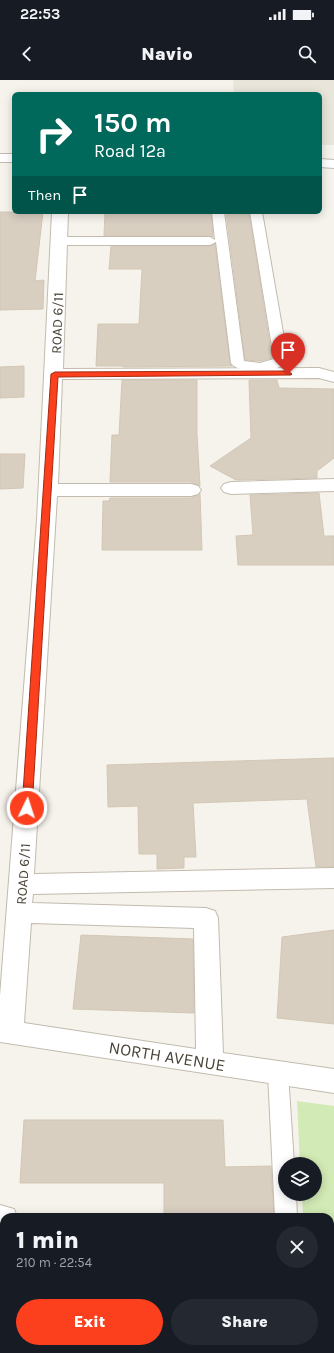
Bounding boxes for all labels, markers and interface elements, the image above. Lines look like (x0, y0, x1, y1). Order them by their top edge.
text: 22:53 (20, 5, 60, 23)
icon: back (16, 43, 38, 65)
text: Navio (141, 43, 193, 65)
icon: search (296, 43, 318, 65)
text: 150 m (94, 106, 172, 139)
icon: right (28, 108, 80, 160)
text: Road 12a (94, 140, 166, 162)
icon: arrive (69, 184, 91, 206)
text: Then (28, 186, 61, 204)
street label: ROAD 6/11 (48, 292, 67, 354)
pin (271, 333, 305, 374)
icon: arrive (277, 339, 299, 361)
position arrow (6, 787, 48, 829)
street label: ROAD 6/11 (13, 843, 34, 905)
street label: NORTH AVENUE (107, 1037, 227, 1075)
map controls (278, 1157, 322, 1201)
button: layers (278, 1157, 322, 1201)
text: 1 min (16, 1226, 79, 1254)
button: close (276, 1226, 318, 1268)
text: 210 m · 22:54 (16, 1255, 92, 1270)
button: Exit (16, 1299, 163, 1345)
button: Share (171, 1299, 318, 1345)

